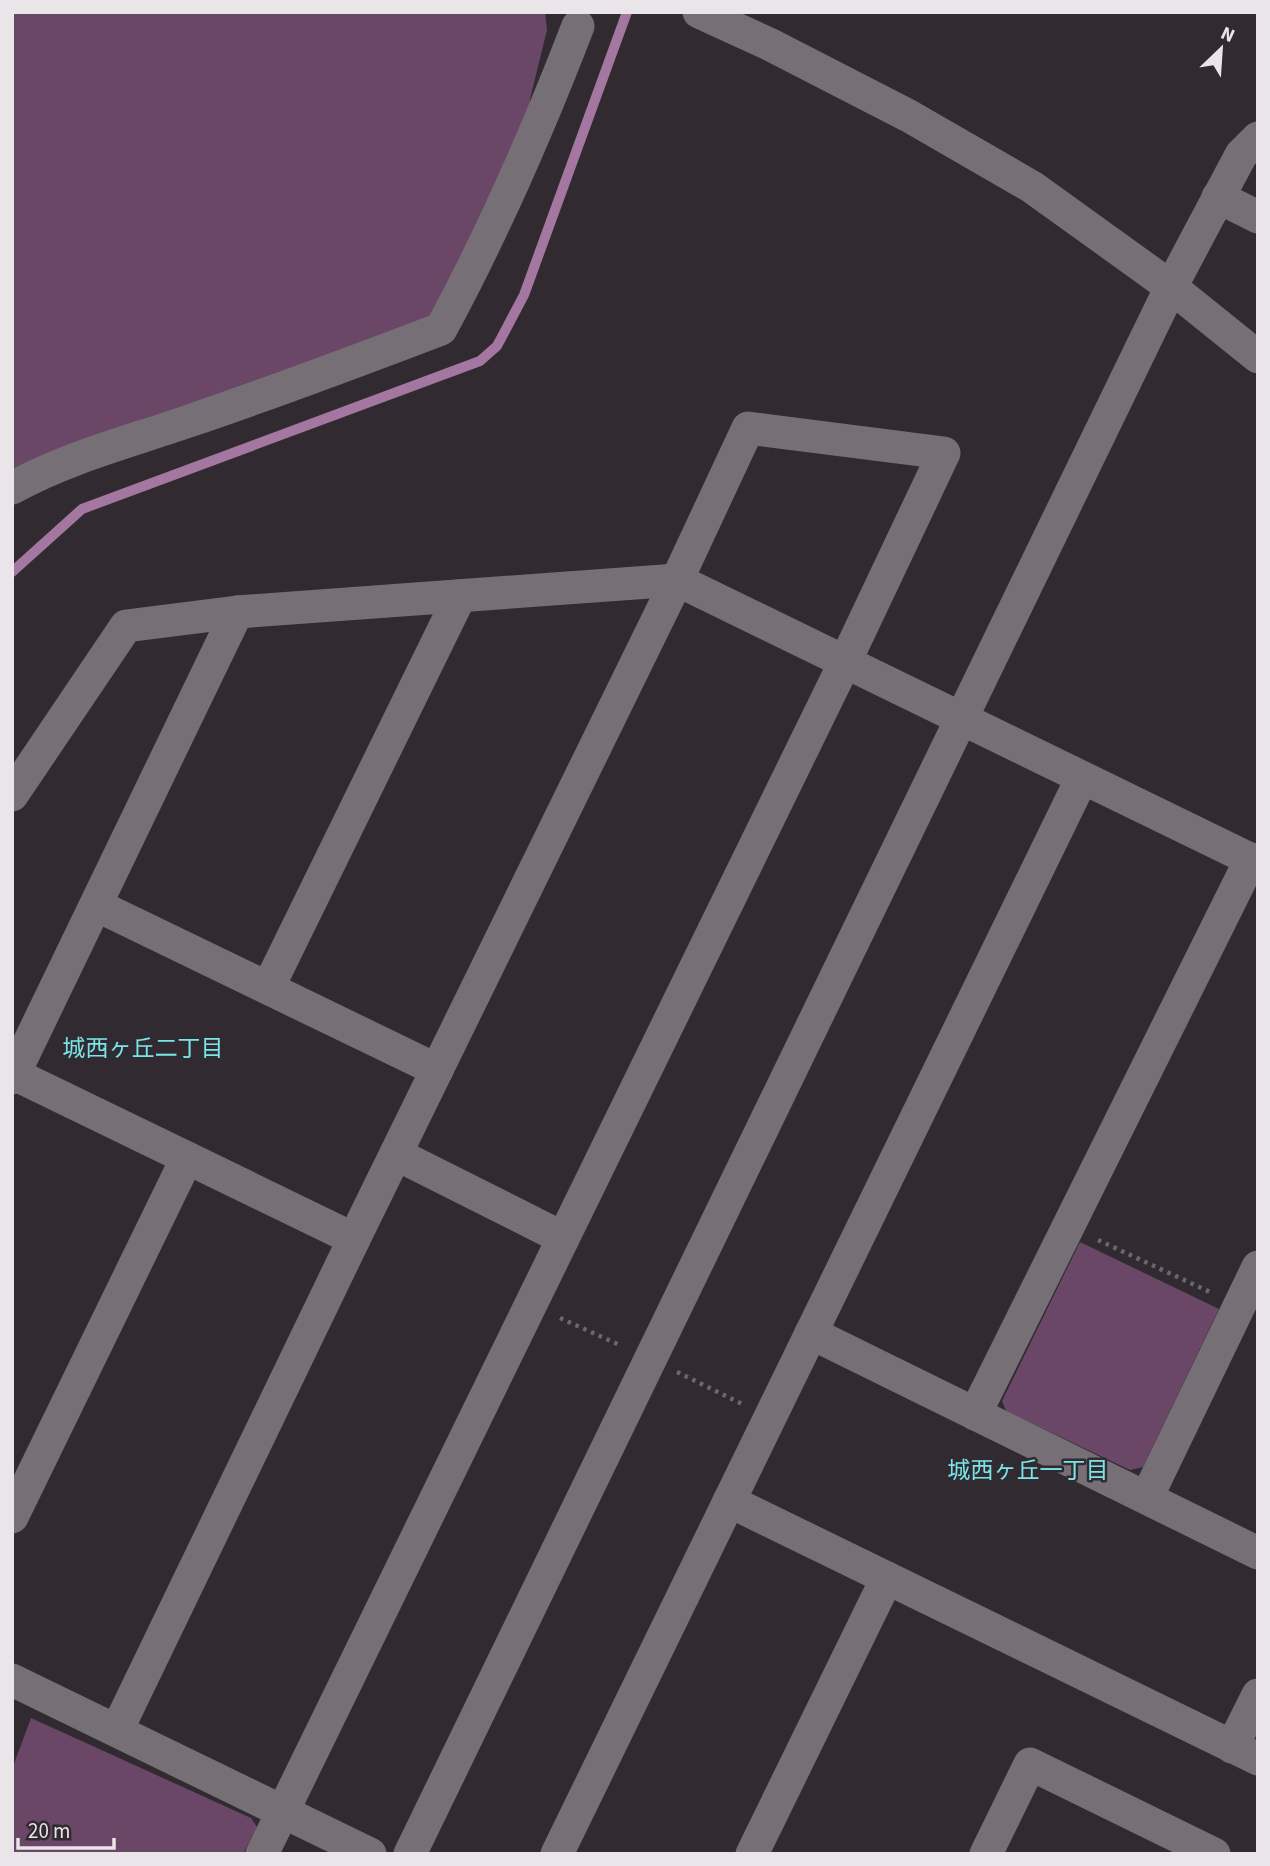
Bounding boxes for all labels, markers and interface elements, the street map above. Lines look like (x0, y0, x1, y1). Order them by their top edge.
north arrow (1186, 14, 1256, 84)
text: N (1216, 20, 1239, 50)
district label: 城西ヶ丘二丁目 (63, 1032, 224, 1065)
district label: 城西ヶ丘一丁目 (948, 1454, 1109, 1487)
scale bar (18, 1806, 114, 1850)
text: 20 m (28, 1816, 70, 1846)

